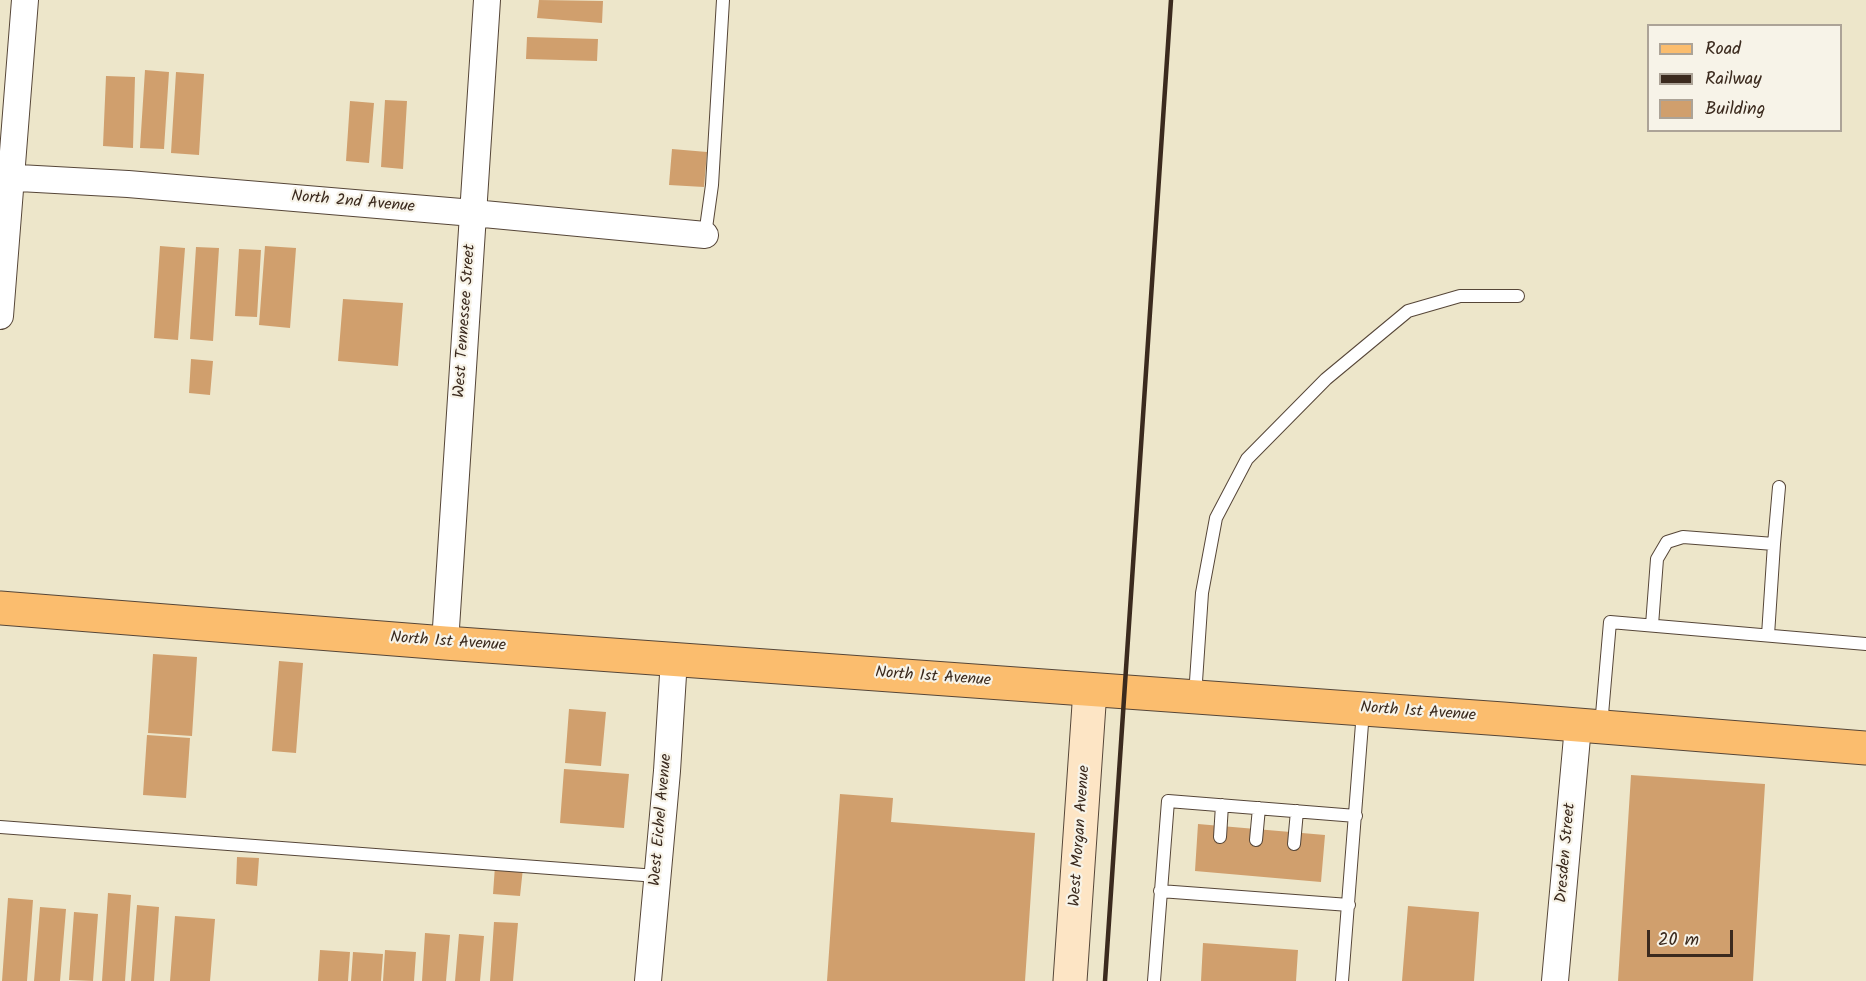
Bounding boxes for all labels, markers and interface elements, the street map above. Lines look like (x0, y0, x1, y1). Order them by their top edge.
legend (1647, 24, 1842, 132)
text: Road (1705, 35, 1741, 64)
text: Railway (1705, 65, 1762, 94)
text: Building (1705, 95, 1765, 124)
street label: North 2nd Avenue (290, 188, 416, 218)
street label: West Tennessee Street (451, 243, 481, 399)
street label: North 1st Avenue (389, 629, 507, 657)
street label: North 1st Avenue (874, 664, 992, 692)
street label: North 1st Avenue (1359, 699, 1477, 727)
street label: West Eichel Avenue (647, 753, 677, 887)
street label: West Morgan Avenue (1066, 765, 1096, 907)
street label: Dresden Street (1553, 802, 1581, 904)
scale bar (1650, 918, 1736, 956)
text: 20 m (1658, 926, 1699, 955)

